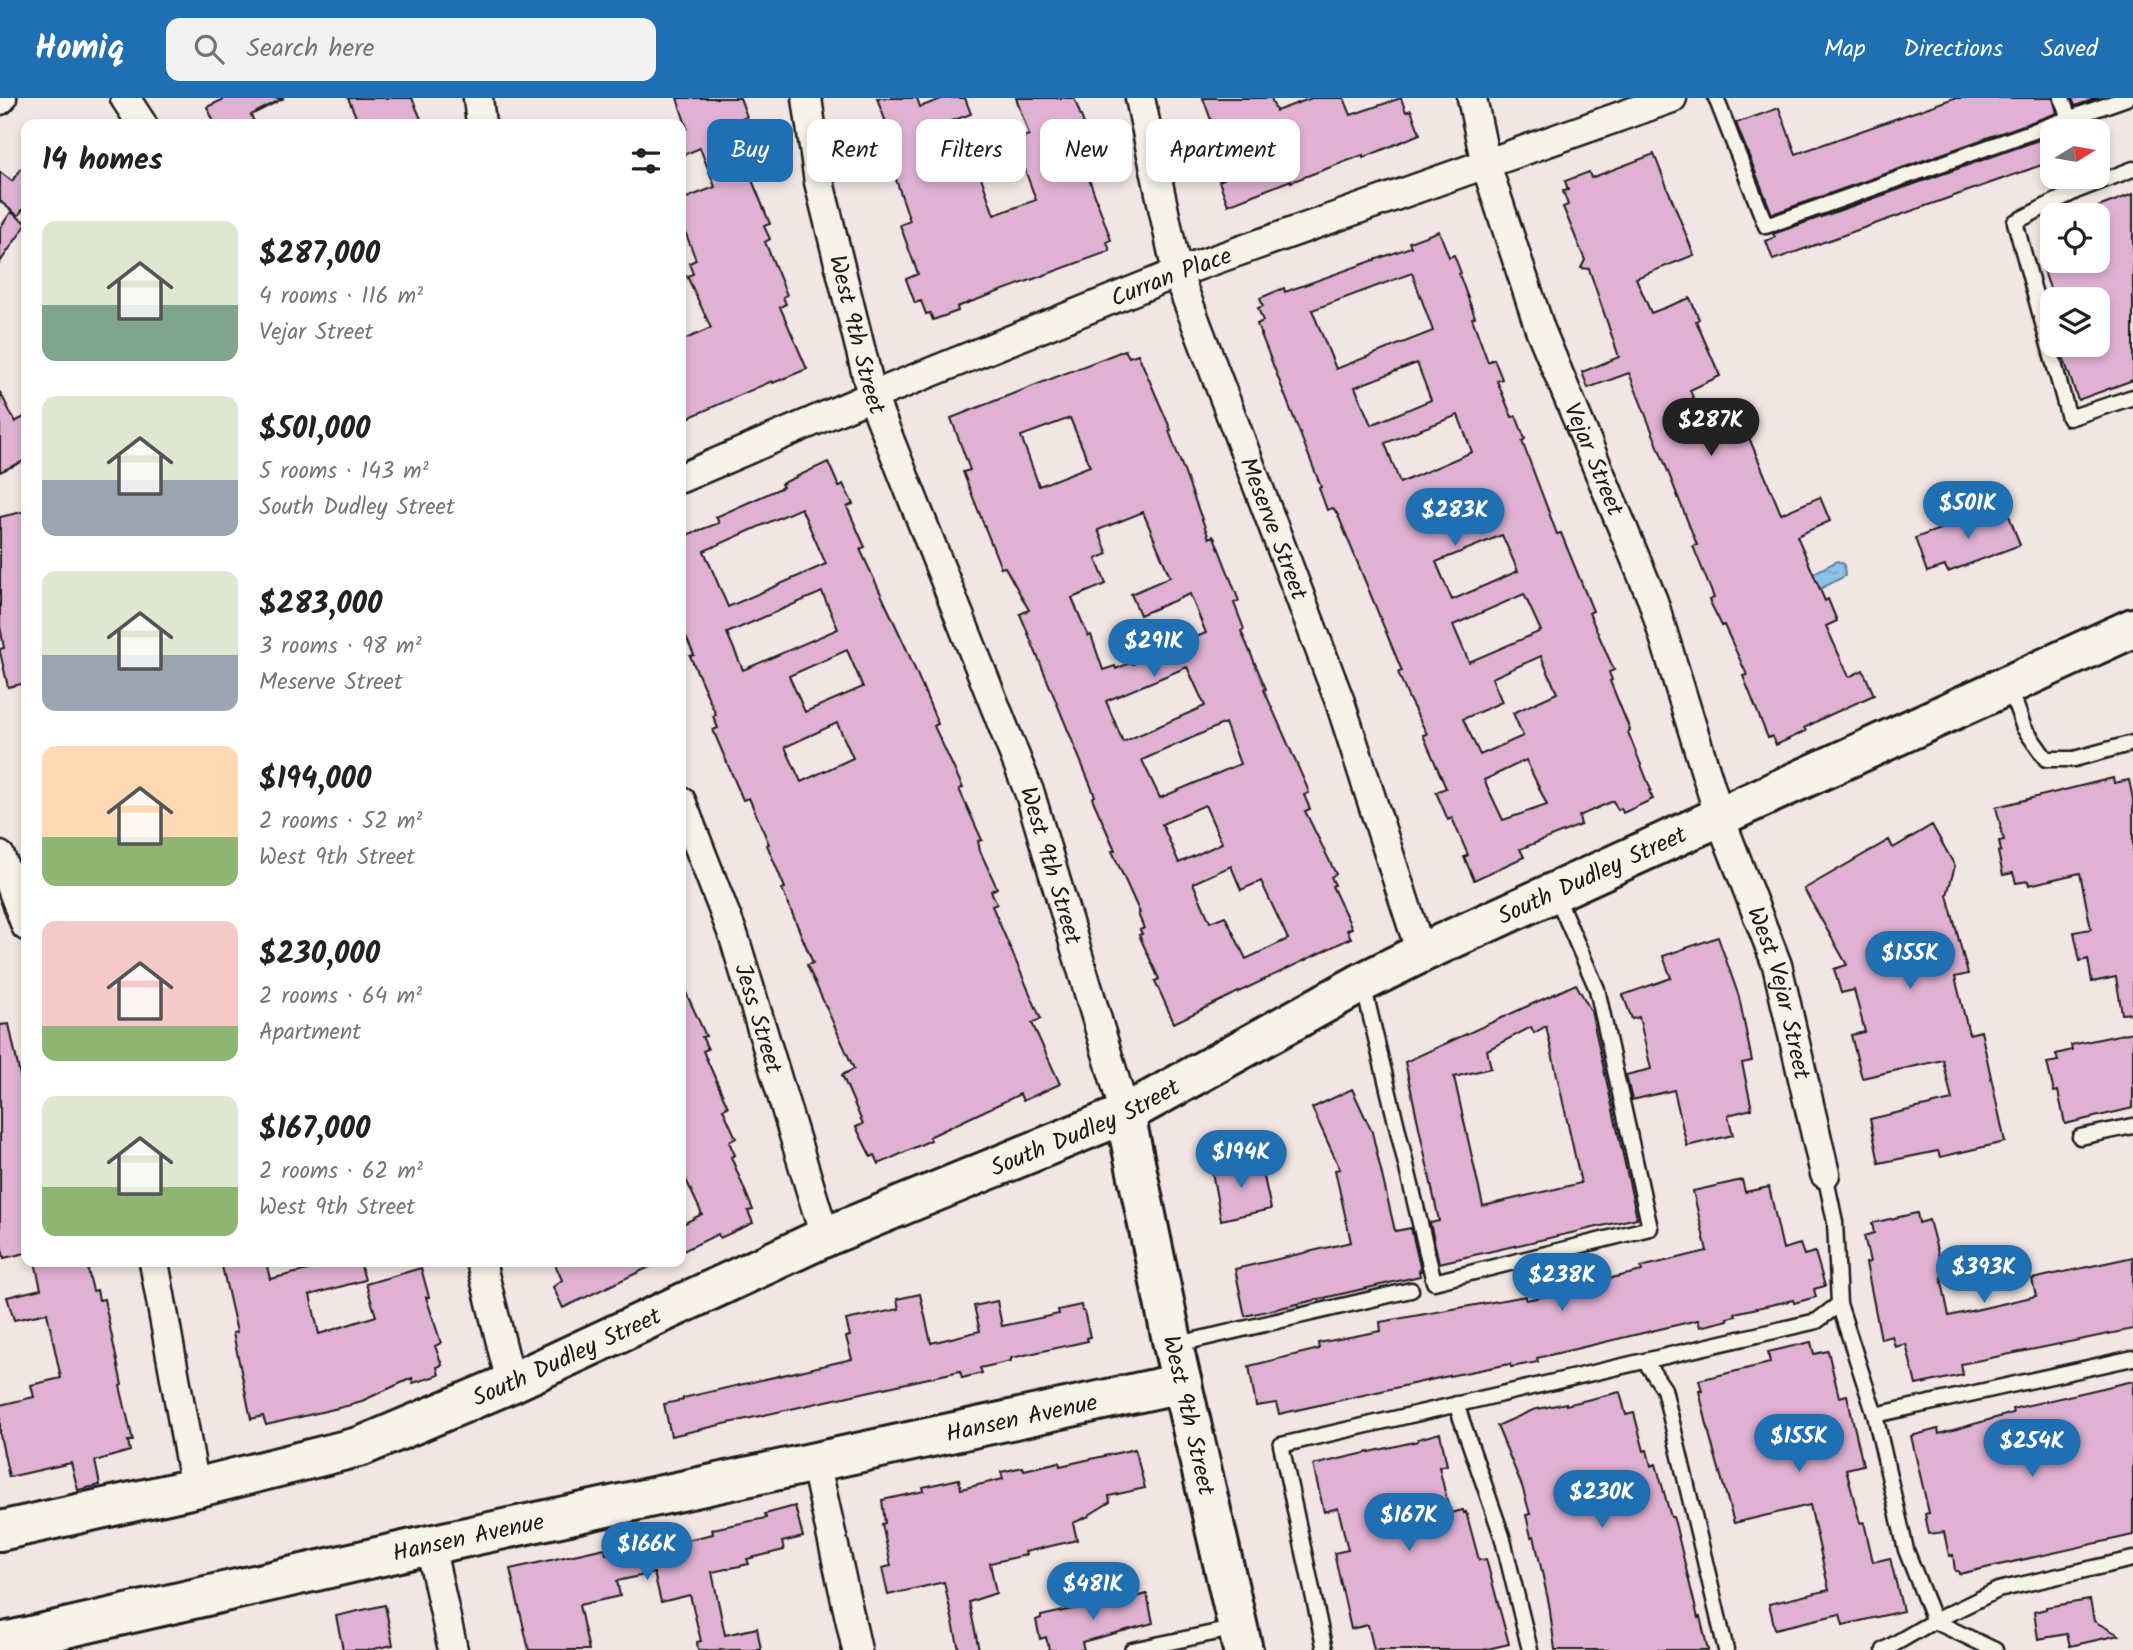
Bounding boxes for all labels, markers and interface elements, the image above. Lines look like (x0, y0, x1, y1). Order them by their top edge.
search box (166, 18, 656, 81)
text: Homiq (35, 23, 124, 76)
text: Search here (246, 28, 374, 70)
icon: search (190, 30, 228, 68)
text: Map (1824, 30, 1866, 69)
text: Directions (1904, 30, 2003, 69)
text: Saved (2041, 30, 2098, 69)
chip: Buy (707, 119, 793, 182)
chip: Rent (807, 119, 902, 182)
chip: Filters (916, 119, 1026, 182)
chip: New (1040, 119, 1132, 182)
chip: Apartment (1146, 119, 1300, 182)
north arrow (2040, 119, 2110, 189)
map controls (2040, 119, 2110, 357)
text: 14 homes (42, 137, 163, 185)
icon: filters (627, 142, 665, 180)
button: locate (2040, 203, 2110, 273)
text: $287,000 (259, 231, 380, 279)
street label: Curran Place (1105, 237, 1238, 319)
icon: home (98, 249, 182, 333)
street label: West 9th Street (817, 251, 896, 421)
text: 4 rooms · 116 m² (259, 279, 423, 315)
button: layers (2040, 287, 2110, 357)
text: Vejar Street (259, 315, 373, 351)
street label: Vejar Street (1552, 397, 1634, 523)
pin: $287K (1662, 398, 1760, 458)
text: $287K (1678, 403, 1744, 439)
text: $501,000 (259, 406, 370, 454)
icon: home (98, 424, 182, 508)
street label: Meserve Street (1228, 452, 1318, 607)
text: 5 rooms · 143 m² (259, 454, 429, 490)
pin: $501K (1919, 482, 2017, 541)
text: $501K (1939, 486, 1997, 522)
pin: $283K (1406, 489, 1504, 548)
text: South Dudley Street (259, 490, 455, 526)
text: $283K (1421, 493, 1489, 529)
text: $283,000 (259, 581, 382, 629)
icon: home (98, 599, 182, 683)
pin: $291K (1105, 620, 1203, 679)
text: $291K (1124, 624, 1184, 660)
text: 3 rooms · 98 m² (259, 629, 422, 665)
text: Meserve Street (259, 665, 403, 701)
text: $194,000 (259, 756, 371, 804)
icon: home (98, 774, 182, 858)
street label: West 9th Street (1008, 782, 1092, 950)
text: 2 rooms · 52 m² (259, 804, 422, 840)
street label: South Dudley Street (1491, 816, 1694, 937)
text: West 9th Street (259, 840, 415, 876)
street label: West Vejar Street (1735, 901, 1821, 1084)
text: $230,000 (259, 931, 380, 979)
pin: $155K (1861, 932, 1959, 991)
text: $155K (1881, 936, 1939, 972)
icon: home (98, 949, 182, 1033)
street label: Jess Street (722, 959, 793, 1079)
text: 2 rooms · 64 m² (259, 979, 422, 1015)
text: Apartment (259, 1015, 361, 1051)
street label: South Dudley Street (985, 1069, 1188, 1188)
text: $167,000 (259, 1106, 370, 1154)
icon: home (98, 1124, 182, 1208)
pin: $194K (1192, 1130, 1290, 1190)
text: $194K (1212, 1135, 1270, 1171)
text: 2 rooms · 62 m² (259, 1154, 423, 1190)
text: West 9th Street (259, 1190, 415, 1226)
pin: $393K (1935, 1246, 2033, 1305)
text: $393K (1952, 1250, 2016, 1286)
pin: $238K (1513, 1254, 1611, 1313)
text: $238K (1528, 1258, 1596, 1294)
street label: South Dudley Street (466, 1297, 669, 1418)
street label: West 9th Street (1151, 1332, 1225, 1500)
street label: Hansen Avenue (942, 1384, 1101, 1454)
pin: $155K (1750, 1414, 1848, 1474)
text: $155K (1770, 1419, 1828, 1455)
pin: $254K (1983, 1420, 2081, 1479)
text: $254K (1999, 1424, 2065, 1460)
pin: $230K (1553, 1470, 1651, 1530)
text: $230K (1569, 1475, 1635, 1511)
pin: $167K (1360, 1494, 1458, 1553)
text: $167K (1380, 1498, 1438, 1534)
street label: Hansen Avenue (389, 1503, 548, 1574)
pin: $166K (598, 1522, 696, 1582)
text: $166K (617, 1527, 677, 1563)
pin: $481K (1044, 1562, 1142, 1622)
text: $481K (1063, 1567, 1123, 1603)

